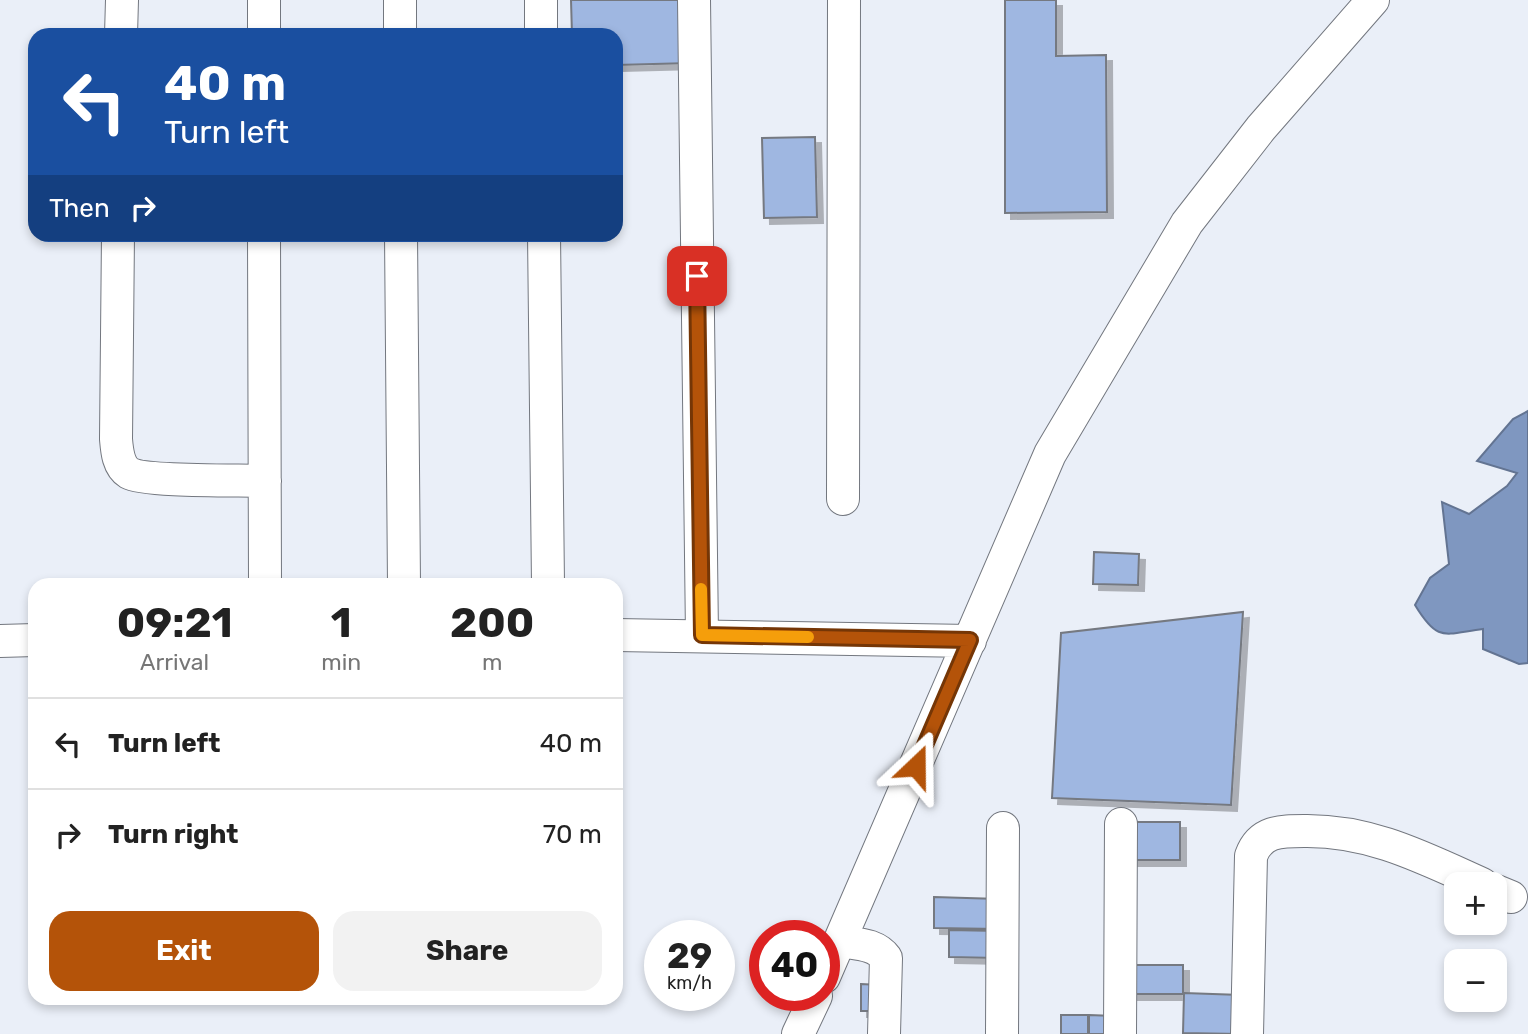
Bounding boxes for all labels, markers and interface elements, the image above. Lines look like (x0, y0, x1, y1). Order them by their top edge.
text: 40 m (164, 54, 286, 112)
icon: left (49, 56, 140, 147)
text: Turn left (164, 113, 289, 151)
icon: right (124, 189, 162, 227)
text: Then (49, 193, 110, 224)
pin (667, 246, 727, 306)
icon: arrive (678, 257, 716, 295)
text: 09:21 (117, 598, 233, 648)
text: 1 (331, 598, 352, 648)
text: 200 (450, 598, 534, 648)
text: Arrival (140, 648, 209, 676)
text: min (321, 648, 361, 676)
text: m (482, 648, 502, 676)
icon: left (49, 725, 87, 763)
text: Turn left (108, 728, 220, 759)
text: 40 m (540, 728, 602, 759)
position arrow (879, 729, 953, 803)
icon: right (49, 816, 87, 854)
text: Turn right (108, 819, 238, 850)
text: 70 m (543, 819, 602, 850)
map controls (1444, 872, 1507, 1012)
button: + (1444, 872, 1507, 935)
button: Exit (49, 911, 319, 991)
button: Share (333, 911, 602, 991)
speed limit sign: 40 (749, 920, 840, 1011)
text: 29 (667, 935, 712, 977)
button: − (1444, 949, 1507, 1012)
text: km/h (667, 972, 712, 994)

